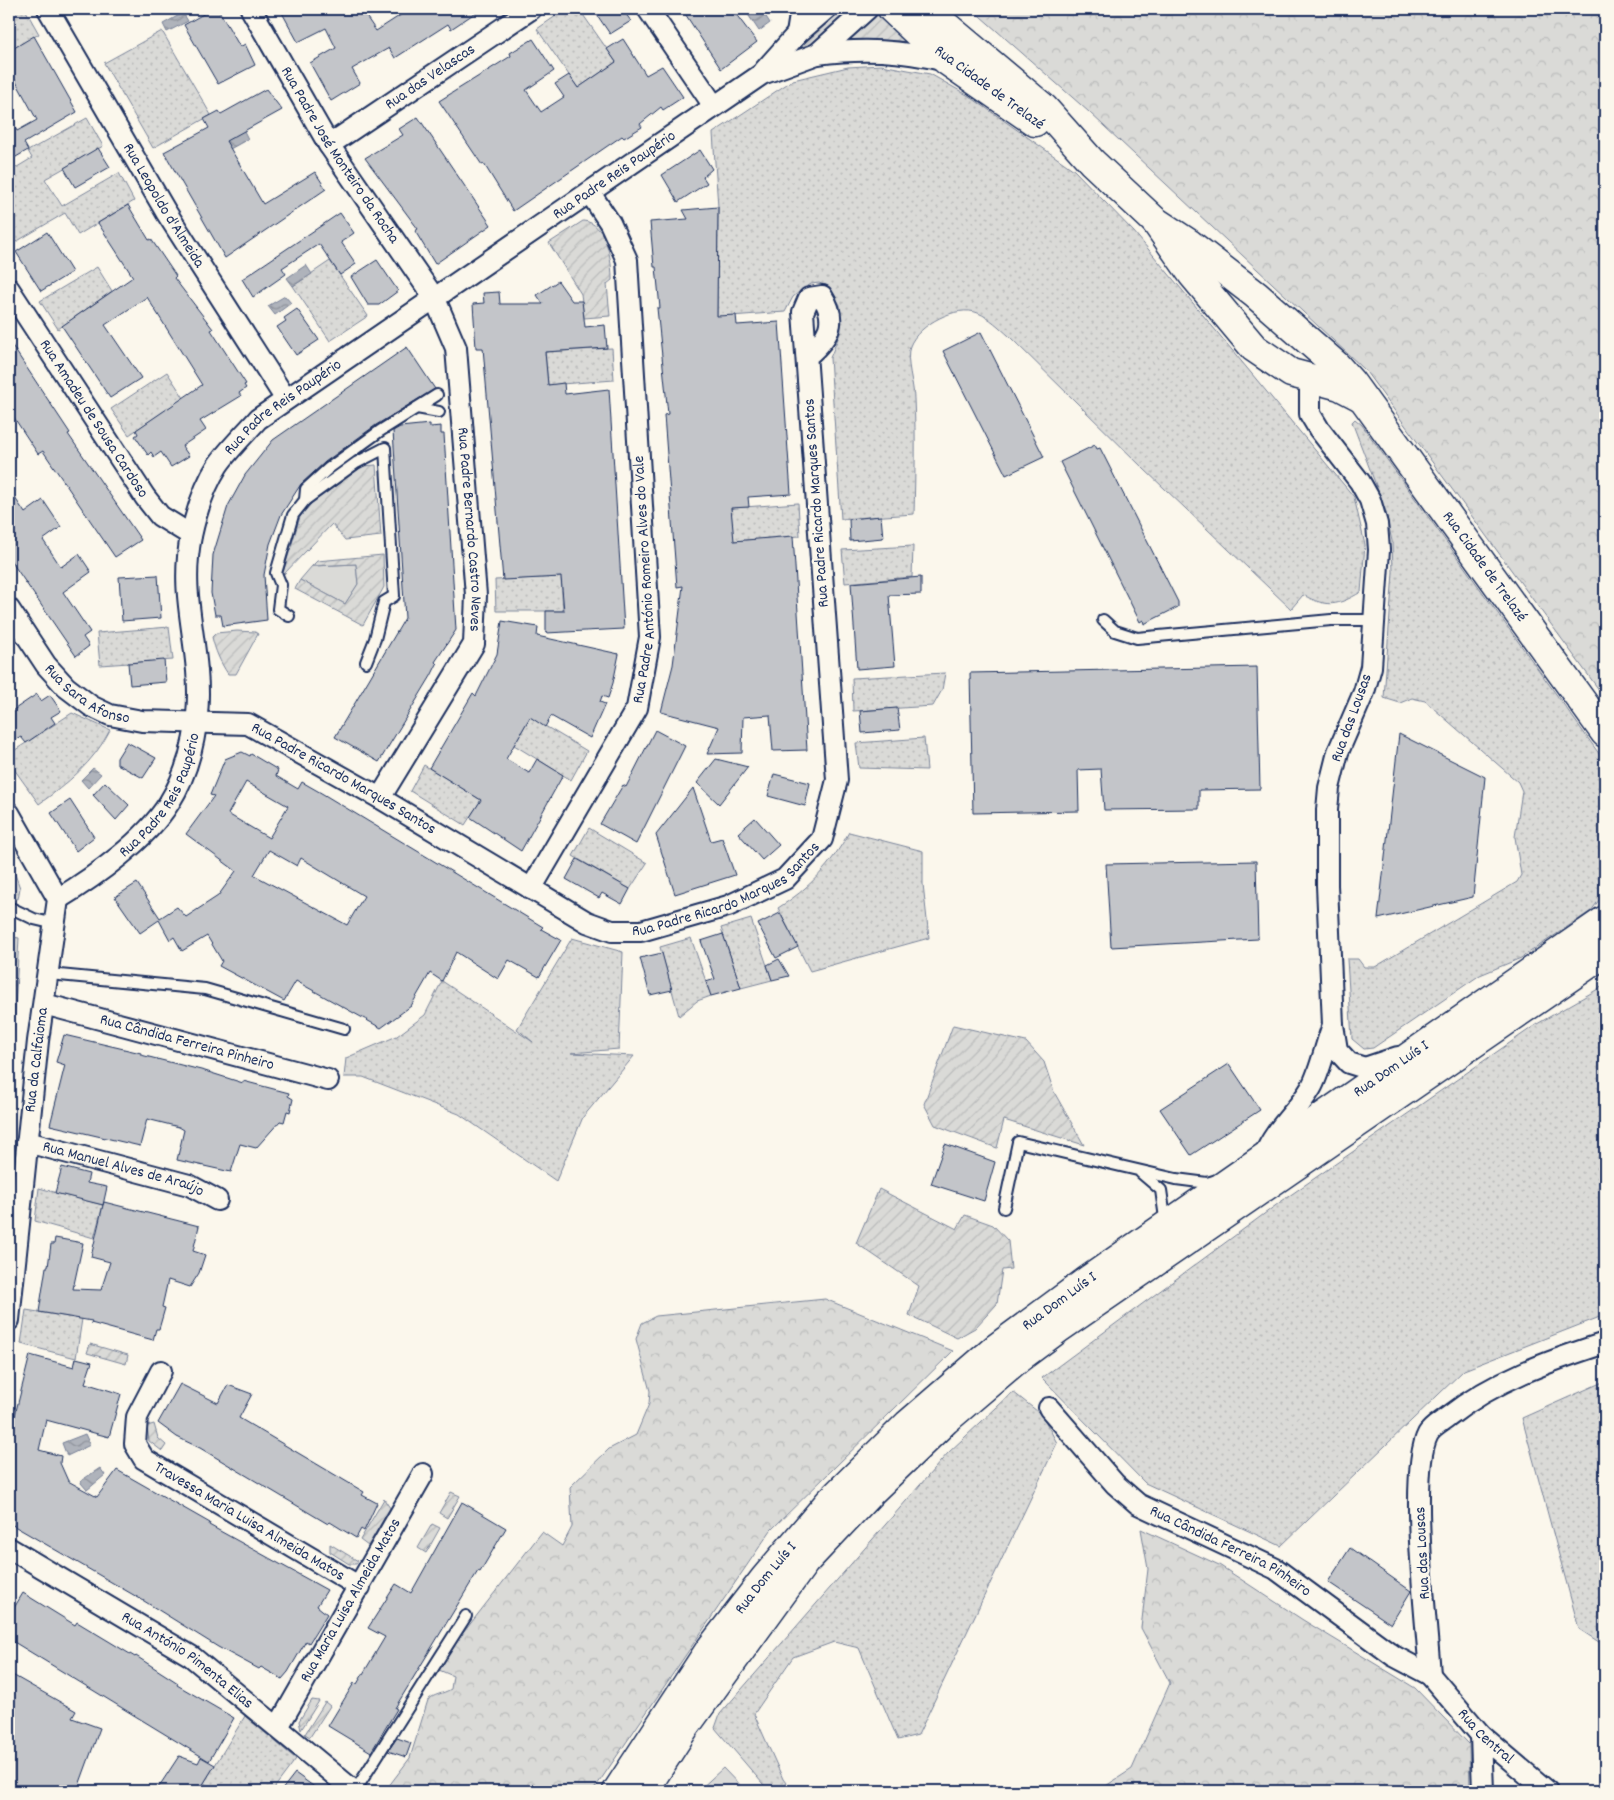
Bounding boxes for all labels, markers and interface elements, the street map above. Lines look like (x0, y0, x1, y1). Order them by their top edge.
street label: Rua das Velascas (380, 38, 480, 116)
street label: Rua Cidade de Trelazé (929, 40, 1049, 136)
street label: Rua Padre José Monteiro da Rocha (275, 62, 405, 249)
street label: Rua Padre Reis Paupério (548, 125, 681, 226)
street label: Rua Leopoldo d'Almeida (117, 139, 211, 273)
street label: Rua Amadeu de Sousa Cardoso (33, 335, 154, 503)
street label: Rua Padre Reis Paupério (219, 353, 346, 460)
street label: Rua Padre Ricardo Marques Santos (798, 397, 836, 608)
street label: Rua Padre Bernardo Castro Neves (451, 426, 488, 632)
street label: Rua Padre António Romeiro Alves do Vale (627, 455, 662, 705)
street label: Rua Cidade de Trelazé (1437, 506, 1533, 627)
street label: Rua Sara Afonso (39, 659, 132, 730)
street label: Rua das Lousas (1325, 670, 1379, 766)
street label: Rua Padre Ricardo Marques Santos (247, 717, 441, 841)
street label: Rua Padre Reis Paupério (114, 731, 206, 863)
street label: Rua Padre Ricardo Marques Santos (632, 836, 826, 943)
street label: Rua da Calfaioma (19, 1006, 55, 1114)
street label: Rua Cândida Ferreira Pinheiro (97, 1008, 277, 1077)
street label: Rua Dom Luís I (1349, 1034, 1434, 1103)
street label: Rua Manuel Alves de Araújo (40, 1135, 208, 1203)
street label: Rua Dom Luís I (1017, 1266, 1101, 1336)
street label: Travessa Maria Luisa Almeida Matos (150, 1456, 349, 1587)
street label: Rua Cândida Ferreira Pinheiro (1146, 1500, 1316, 1603)
street label: Rua das Lousas (1409, 1506, 1437, 1600)
street label: Rua Maria Luisa Almeida Matos (294, 1514, 407, 1687)
street label: Rua Dom Luís I (729, 1537, 802, 1619)
street label: Rua António Pimenta Elias (117, 1606, 259, 1715)
street label: Rua Central (1452, 1704, 1519, 1770)

